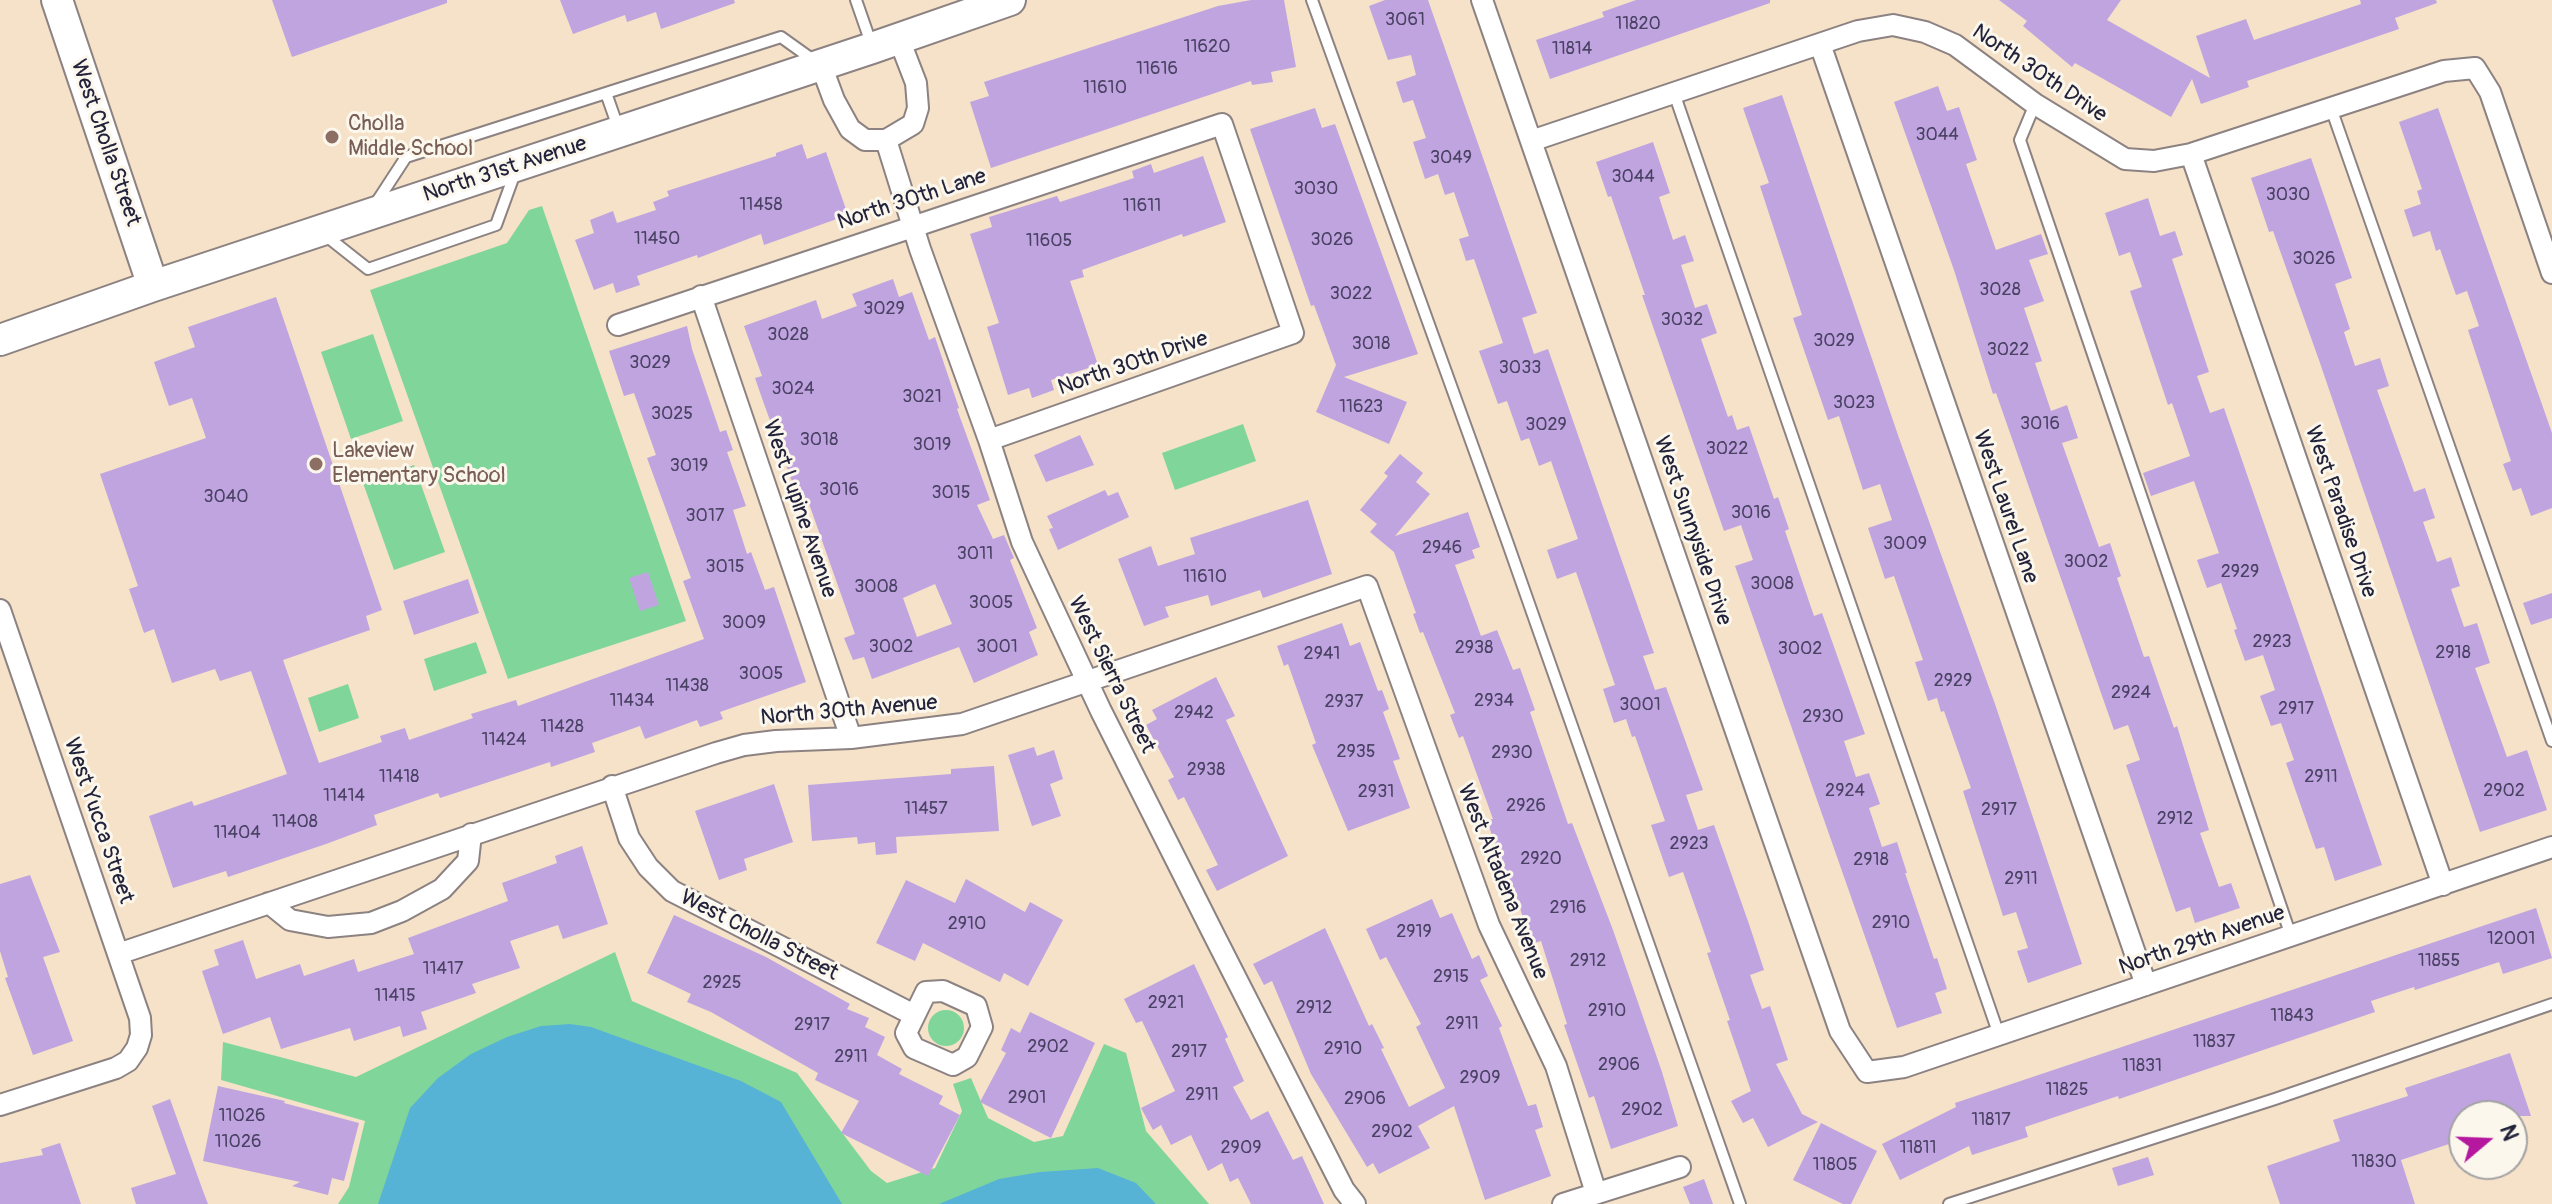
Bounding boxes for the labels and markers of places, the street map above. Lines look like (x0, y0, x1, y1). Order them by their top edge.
place label: Cholla Middle School (348, 111, 473, 162)
marker: Cholla Middle School (323, 128, 341, 146)
place label: Lakeview Elementary School (332, 438, 506, 490)
marker: Lakeview Elementary School (307, 455, 325, 473)

